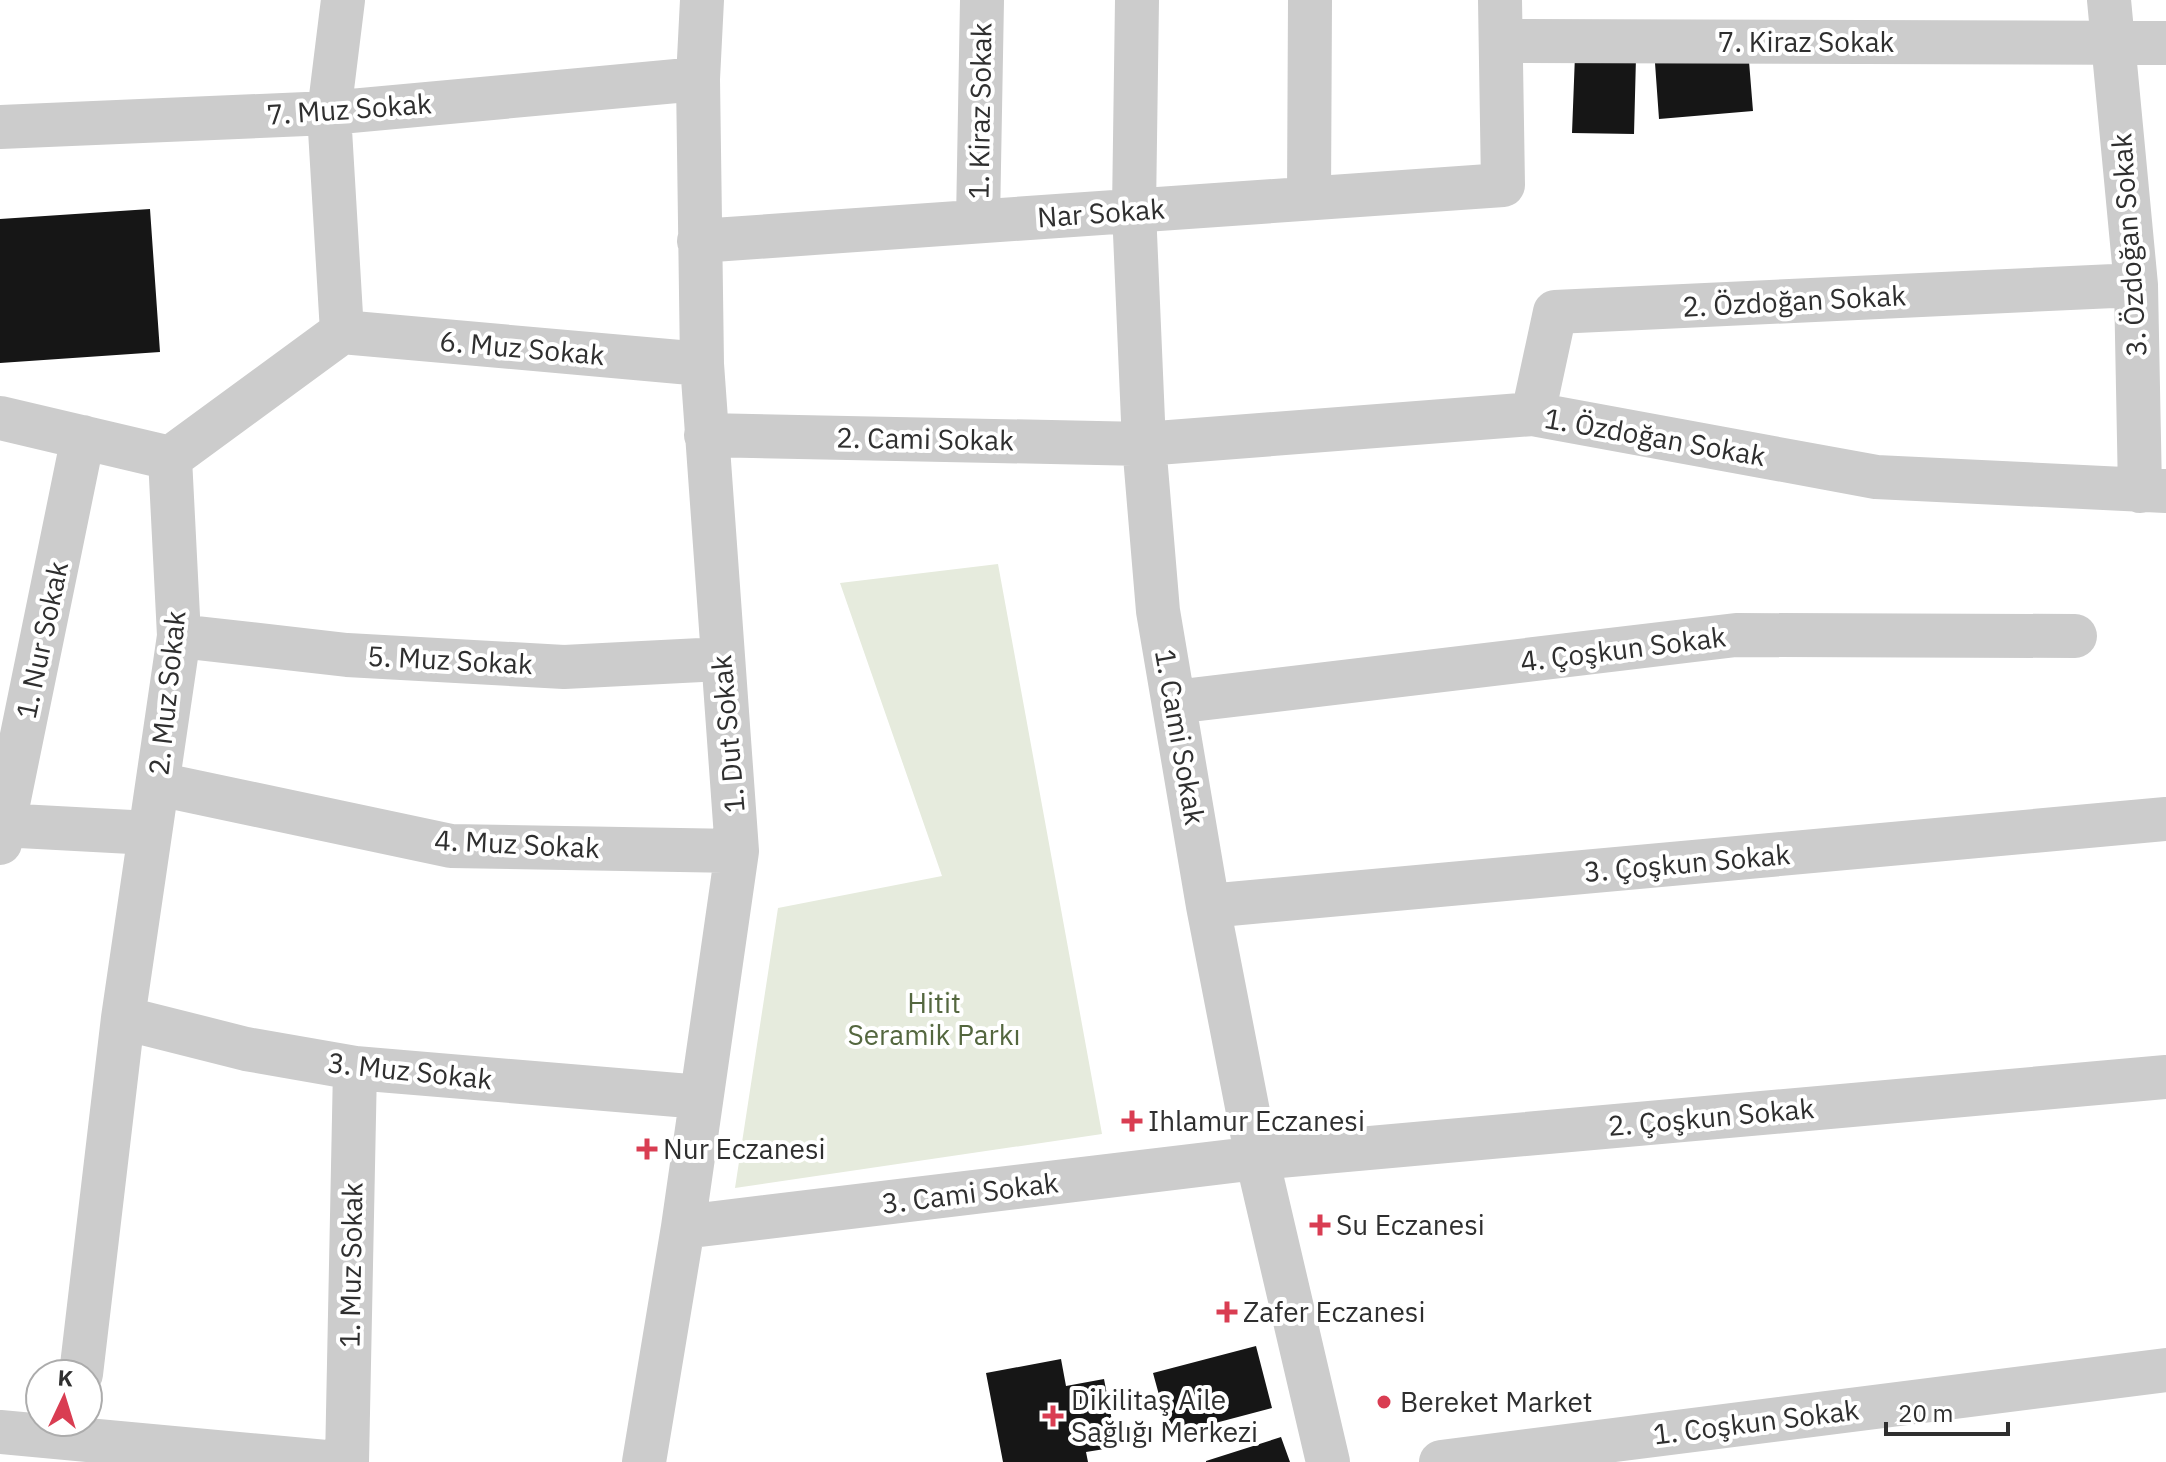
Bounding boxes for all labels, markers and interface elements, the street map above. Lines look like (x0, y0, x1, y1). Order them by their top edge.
street label: 1. Kiraz Sokak (959, 22, 1000, 200)
street label: 7. Kiraz Sokak (1718, 23, 1895, 60)
street label: 7. Muz Sokak (265, 84, 433, 133)
street label: 3. Özdoğan Sokak (2102, 132, 2155, 358)
street label: Nar Sokak (1036, 190, 1166, 235)
street label: 2. Özdoğan Sokak (1681, 276, 1907, 325)
street label: 6. Muz Sokak (438, 322, 606, 373)
street label: 1. Özdoğan Sokak (1542, 399, 1769, 474)
street label: 2. Cami Sokak (836, 418, 1014, 459)
street label: 1. Nur Sokak (7, 558, 76, 722)
street label: 2. Muz Sokak (139, 608, 194, 777)
street label: 4. Çoşkun Sokak (1518, 618, 1728, 679)
street label: 5. Muz Sokak (366, 637, 534, 682)
street label: 1. Cami Sokak (1147, 646, 1214, 828)
street label: 1. Dut Sokak (702, 653, 753, 815)
street label: 4. Muz Sokak (433, 821, 601, 866)
street label: 3. Çoşkun Sokak (1582, 835, 1792, 890)
park label: Hitit Seramik Parkı (847, 984, 1021, 1053)
street label: 3. Muz Sokak (326, 1043, 495, 1098)
street label: 2. Çoşkun Sokak (1606, 1089, 1816, 1144)
place label: Ihlamur Eczanesi (1148, 1102, 1365, 1139)
marker: Ihlamur Eczanesi (1123, 1112, 1141, 1130)
place label: Nur Eczanesi (663, 1130, 826, 1167)
marker: Nur Eczanesi (638, 1140, 656, 1158)
street label: 3. Cami Sokak (879, 1163, 1061, 1222)
street label: 1. Muz Sokak (331, 1182, 370, 1348)
place label: Su Eczanesi (1336, 1206, 1485, 1243)
marker: Su Eczanesi (1311, 1216, 1329, 1234)
place label: Zafer Eczanesi (1243, 1293, 1425, 1330)
marker: Zafer Eczanesi (1218, 1303, 1236, 1321)
north arrow (24, 1358, 104, 1438)
text: K (57, 1363, 75, 1393)
place label: Dikilitaş Aile Sağlığı Merkezi (1071, 1381, 1258, 1450)
place label: Bereket Market (1400, 1383, 1593, 1420)
scale bar (1886, 1386, 2008, 1436)
street label: 1. Coşkun Sokak (1651, 1391, 1861, 1452)
marker: Bereket Market (1375, 1393, 1393, 1411)
text: 20 m (1898, 1397, 1953, 1429)
marker: Dikilitaş Aile Sağlığı Merkezi (1042, 1405, 1064, 1427)

